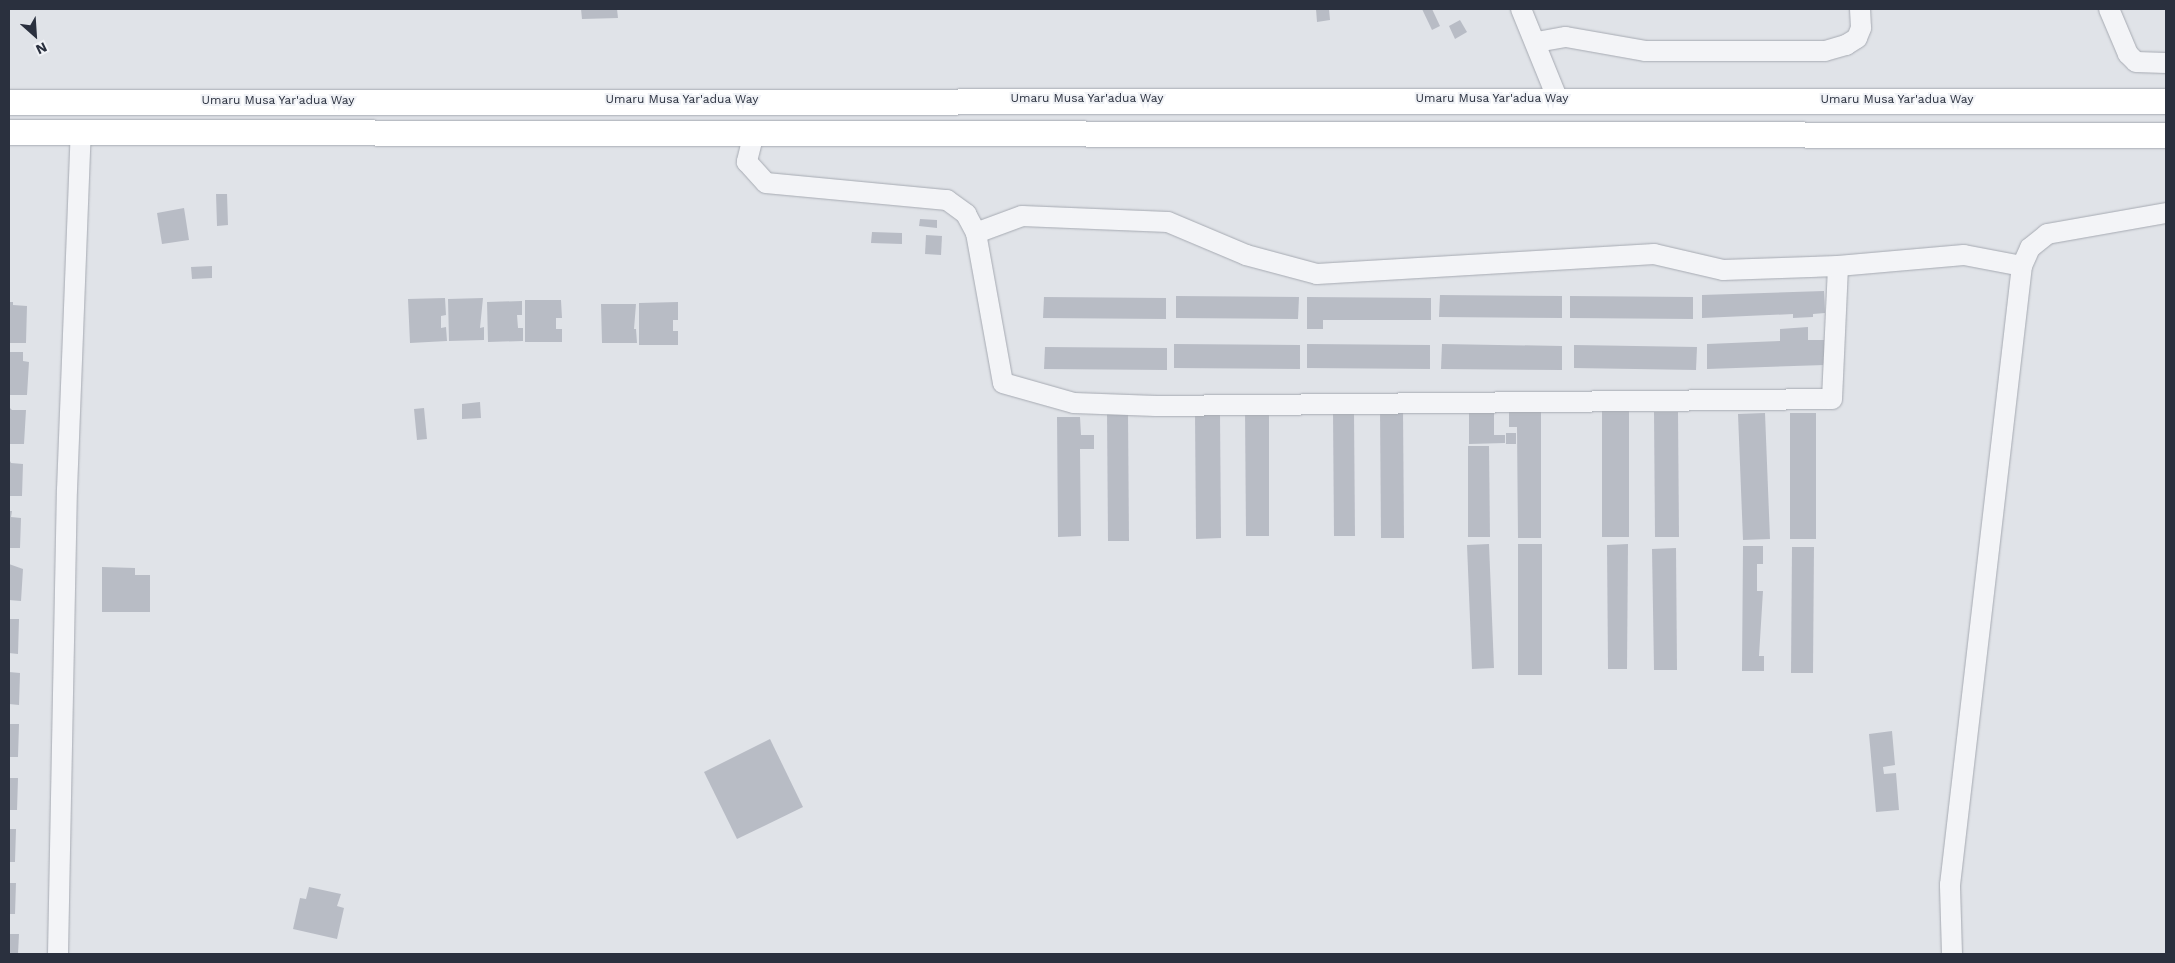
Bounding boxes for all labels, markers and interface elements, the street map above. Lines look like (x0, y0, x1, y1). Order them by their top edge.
north arrow (10, 10, 60, 60)
text: N (33, 39, 50, 58)
street label: Umaru Musa Yar'adua Way (1010, 92, 1164, 106)
street label: Umaru Musa Yar'adua Way (1415, 92, 1569, 106)
street label: Umaru Musa Yar'adua Way (605, 93, 759, 107)
street label: Umaru Musa Yar'adua Way (1820, 93, 1974, 107)
street label: Umaru Musa Yar'adua Way (201, 94, 355, 108)

